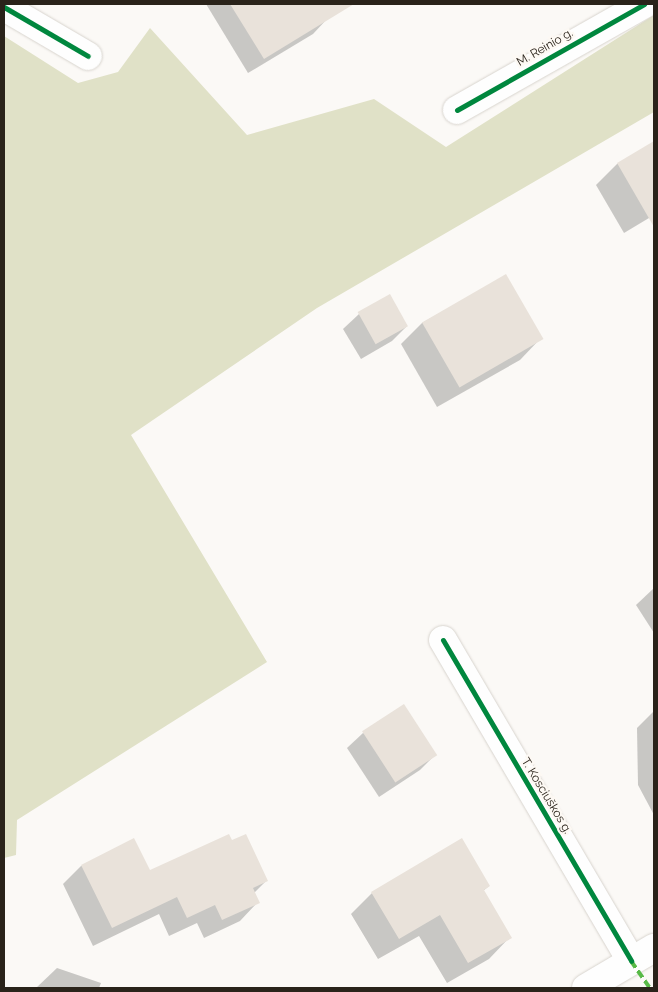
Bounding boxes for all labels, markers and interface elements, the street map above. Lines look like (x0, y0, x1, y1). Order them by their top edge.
street label: M. Reinio g. (514, 26, 576, 70)
street label: T. Kosciuškos g. (518, 755, 574, 837)

